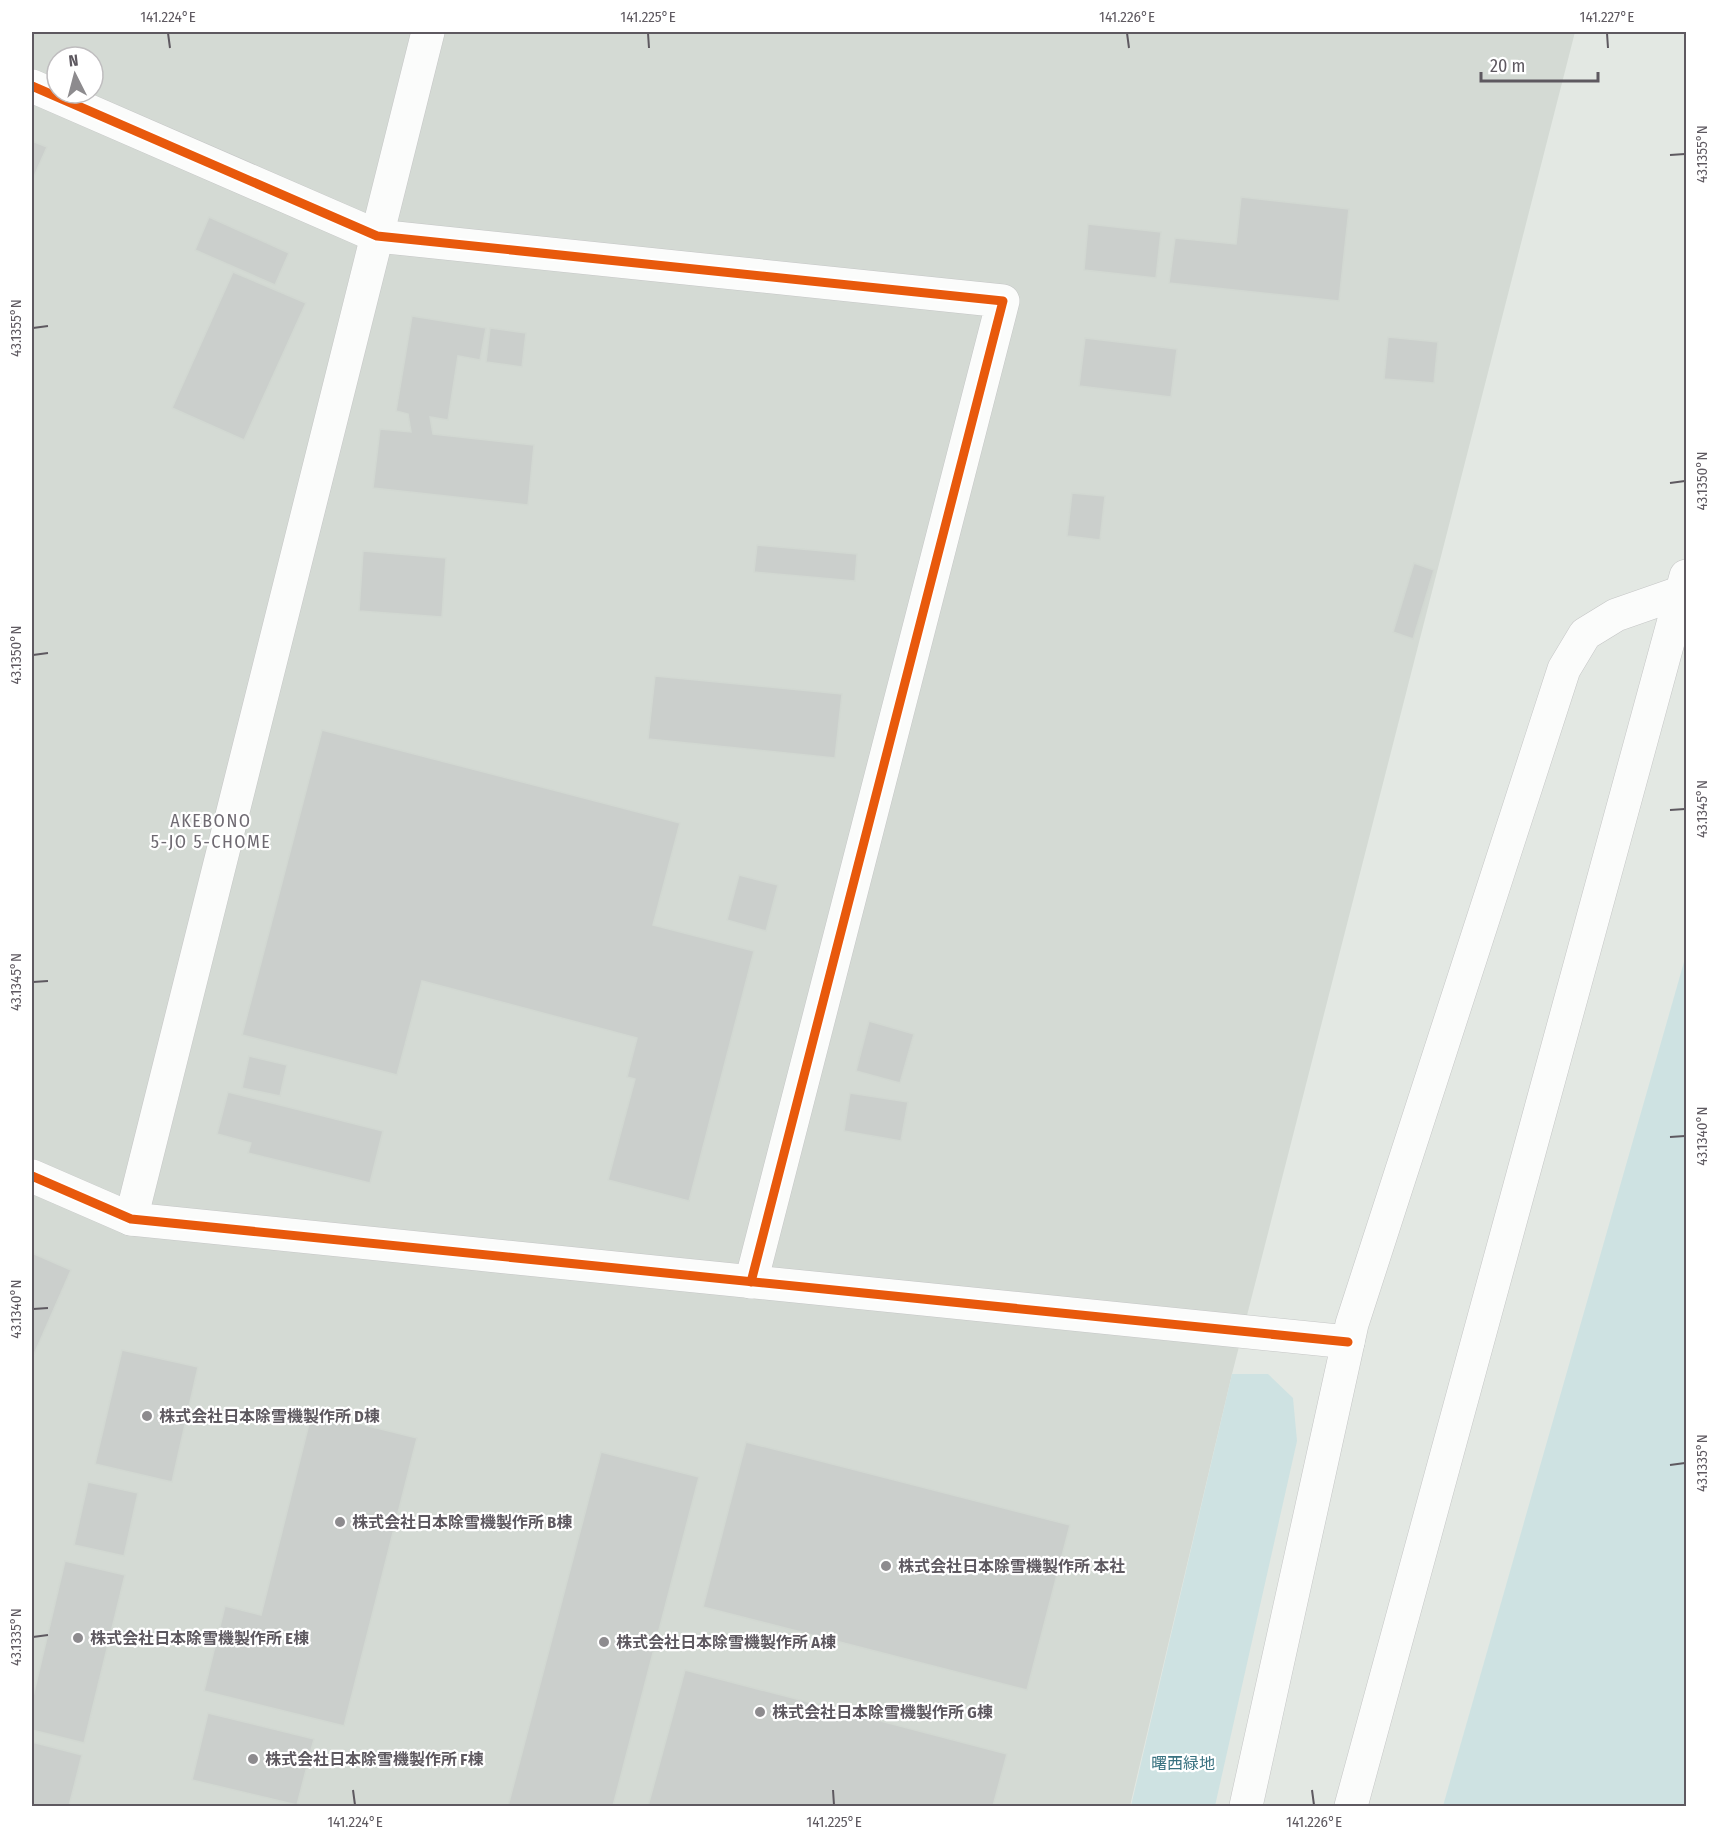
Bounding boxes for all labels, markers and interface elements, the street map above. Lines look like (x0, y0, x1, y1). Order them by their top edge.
text: 141.224°E (140, 8, 196, 26)
text: 141.225°E (620, 8, 676, 26)
text: 141.226°E (1099, 8, 1155, 26)
text: 141.227°E (1580, 8, 1634, 26)
north arrow (45, 45, 105, 105)
scale bar (1481, 45, 1598, 83)
text: N (68, 51, 79, 71)
text: 20 m (1490, 55, 1525, 77)
text: 43.1355°N (1693, 125, 1711, 183)
text: 43.1355°N (7, 299, 25, 357)
text: 43.1350°N (1693, 452, 1711, 510)
text: 43.1350°N (7, 626, 25, 684)
text: 43.1345°N (1693, 780, 1711, 838)
district label: AKEBONO 5-JO 5-CHOME (151, 810, 271, 853)
text: 43.1345°N (7, 953, 25, 1011)
text: 43.1340°N (1693, 1106, 1711, 1166)
text: 43.1340°N (7, 1279, 25, 1339)
place label: 株式会社日本除雪機製作所 D棟 (159, 1407, 380, 1426)
marker: 株式会社日本除雪機製作所 D棟 (140, 1409, 154, 1423)
text: 43.1335°N (1693, 1434, 1711, 1492)
place label: 株式会社日本除雪機製作所 B棟 (352, 1513, 572, 1532)
marker: 株式会社日本除雪機製作所 B棟 (333, 1515, 347, 1529)
place label: 株式会社日本除雪機製作所 本社 (898, 1557, 1125, 1576)
marker: 株式会社日本除雪機製作所 本社 (879, 1559, 893, 1573)
text: 43.1335°N (7, 1608, 25, 1666)
place label: 株式会社日本除雪機製作所 E棟 (90, 1629, 309, 1648)
marker: 株式会社日本除雪機製作所 E棟 (71, 1631, 85, 1645)
place label: 株式会社日本除雪機製作所 A棟 (616, 1633, 836, 1652)
marker: 株式会社日本除雪機製作所 A棟 (597, 1635, 611, 1649)
place label: 株式会社日本除雪機製作所 G棟 (772, 1703, 993, 1722)
marker: 株式会社日本除雪機製作所 G棟 (753, 1705, 767, 1719)
place label: 株式会社日本除雪機製作所 F棟 (265, 1750, 483, 1769)
marker: 株式会社日本除雪機製作所 F棟 (246, 1752, 260, 1766)
park label: 曙西緑地 (1151, 1754, 1215, 1773)
text: 141.224°E (327, 1813, 383, 1831)
text: 141.225°E (806, 1813, 862, 1831)
text: 141.226°E (1286, 1813, 1342, 1831)

